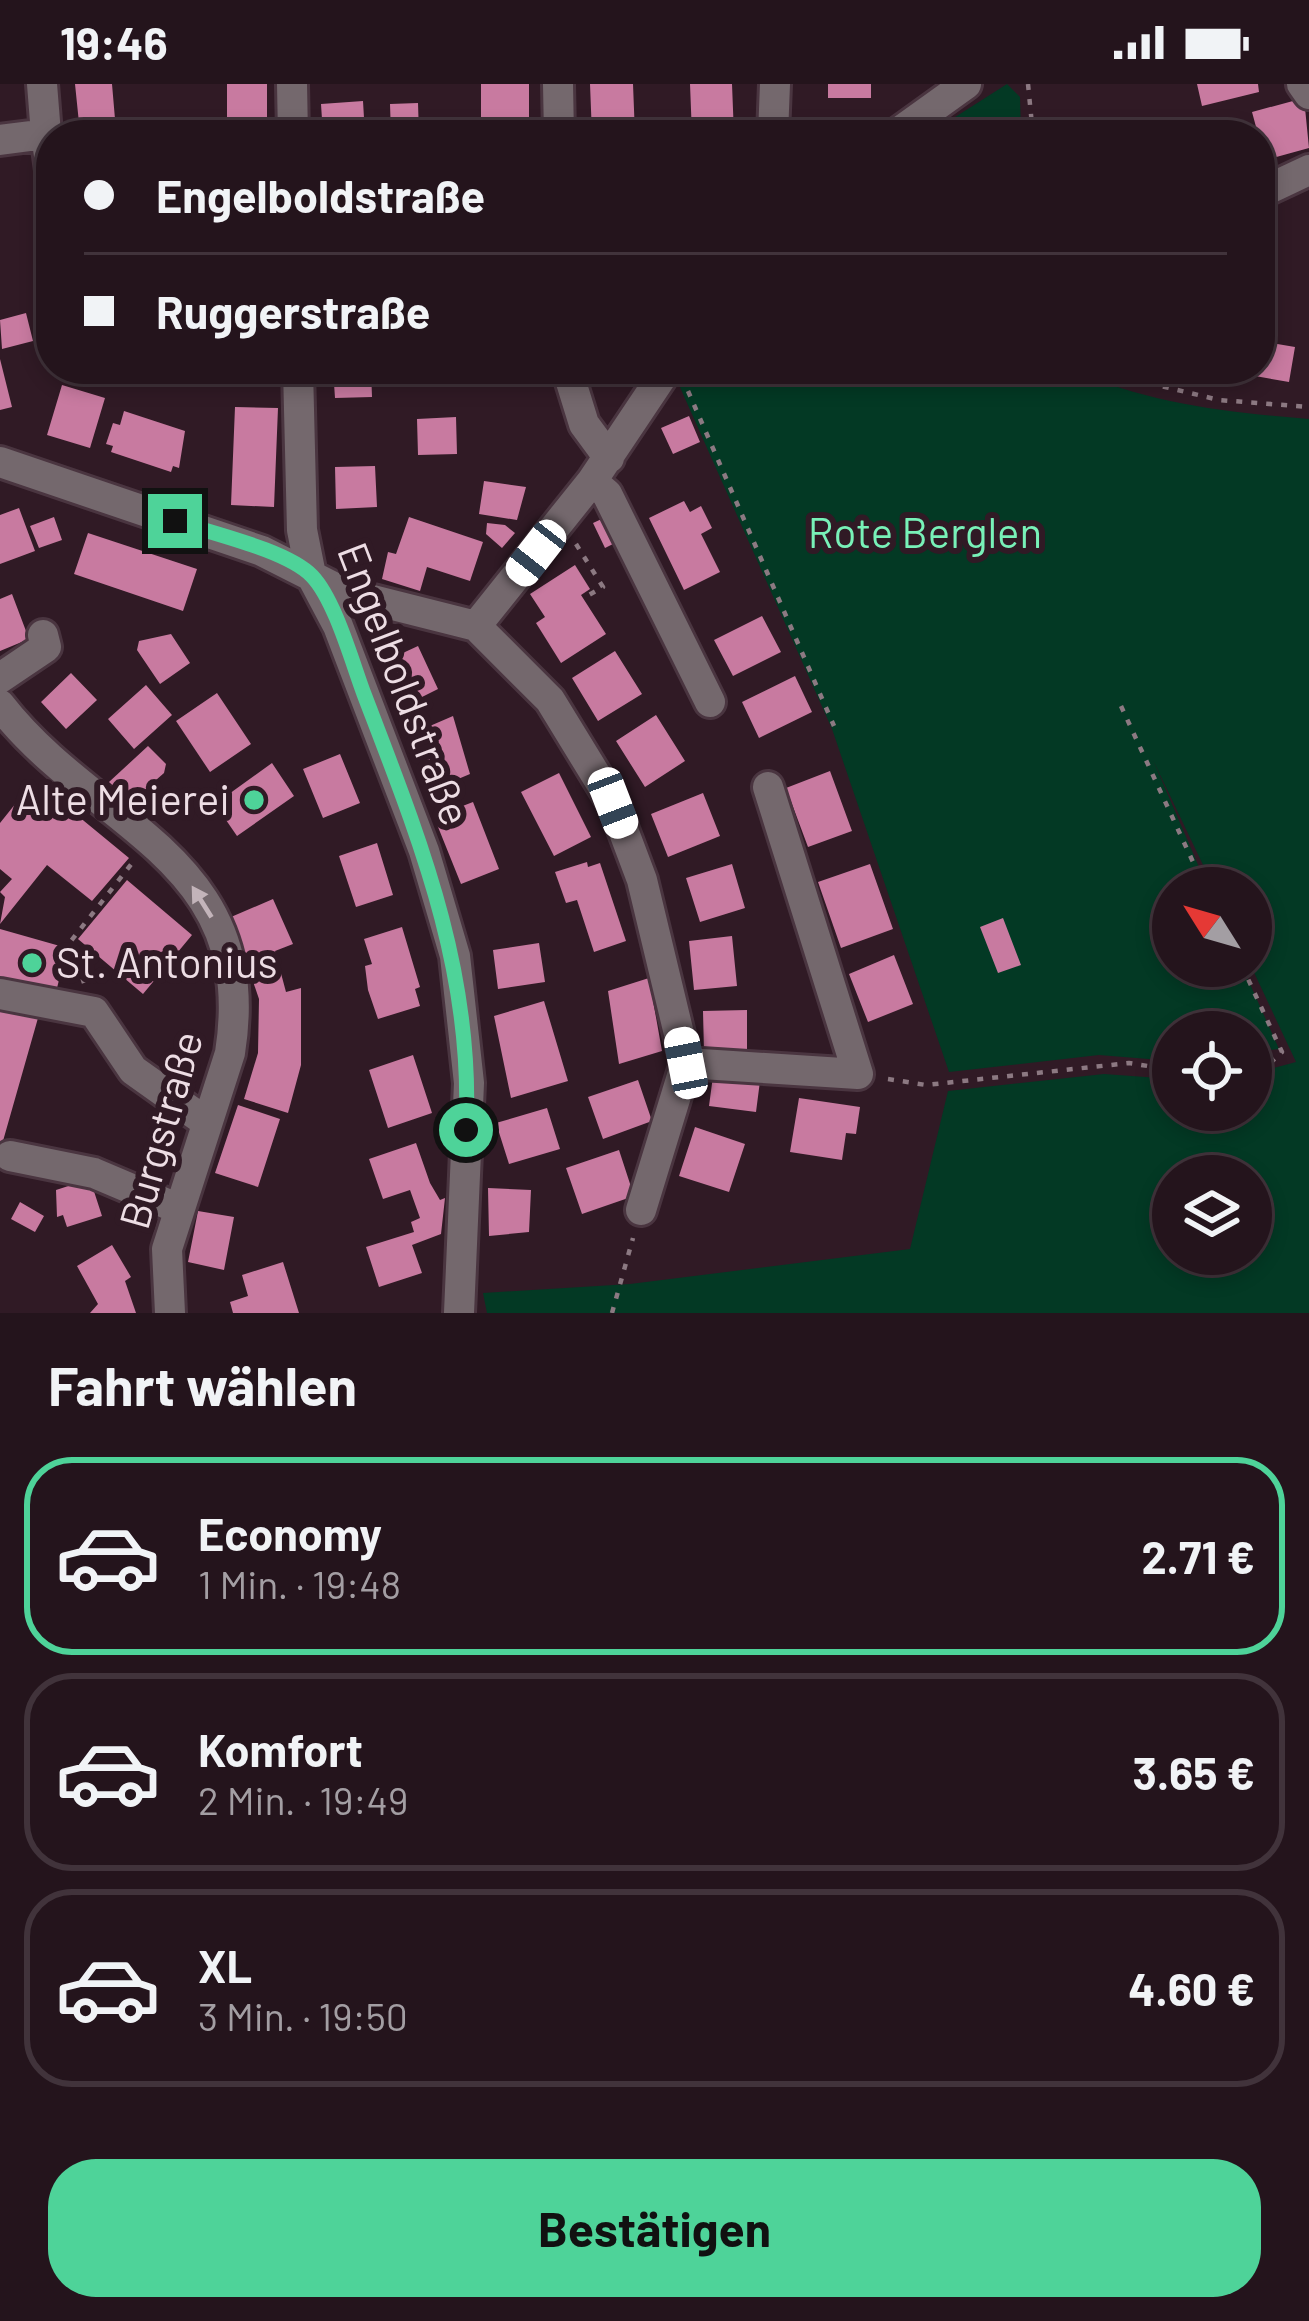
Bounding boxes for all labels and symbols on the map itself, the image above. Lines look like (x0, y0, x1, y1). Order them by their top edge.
route end (148, 494, 202, 548)
park label: Rote Berglen (808, 506, 1042, 557)
car (500, 514, 572, 592)
street label: Engelboldstraße (328, 535, 483, 832)
car (583, 763, 643, 843)
place label: Alte Meierei (16, 773, 230, 823)
marker: Alte Meierei (241, 787, 267, 813)
north arrow (1152, 867, 1272, 987)
one-way arrow (192, 886, 214, 919)
place label: St. Antonius (56, 936, 278, 986)
marker: St. Antonius (19, 950, 45, 976)
car (661, 1024, 711, 1102)
street label: Burgstraße (107, 1025, 212, 1234)
route start (439, 1103, 493, 1157)

